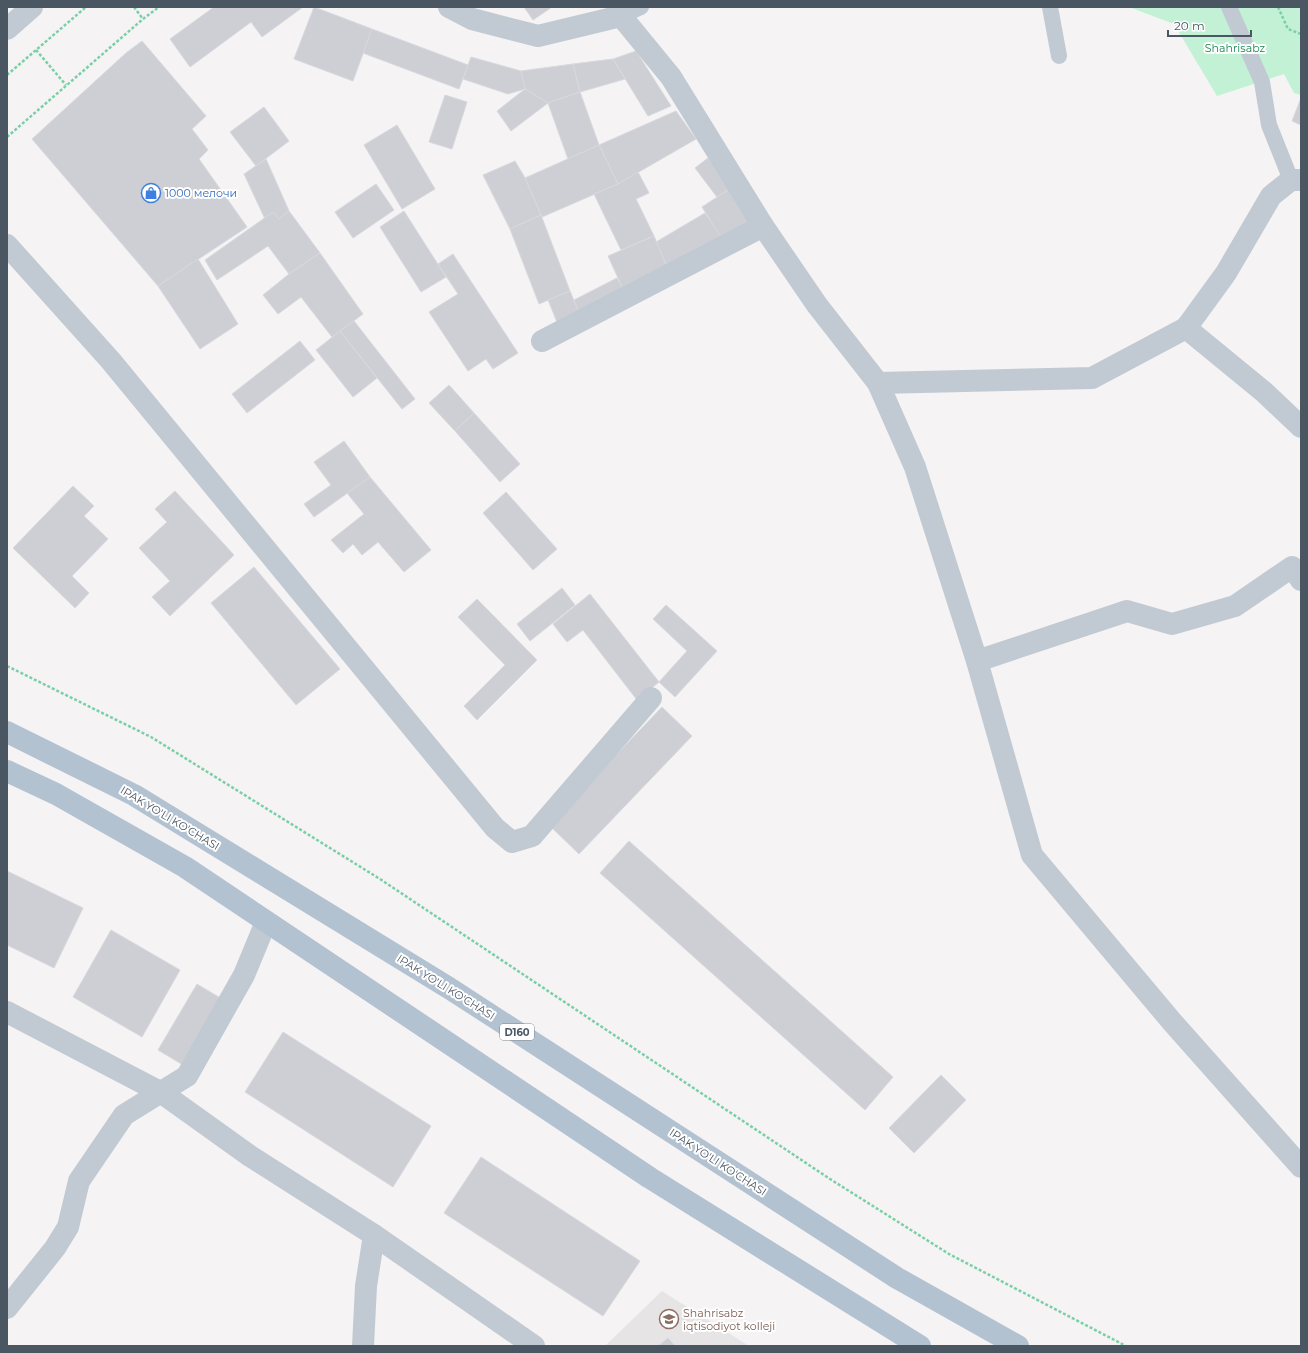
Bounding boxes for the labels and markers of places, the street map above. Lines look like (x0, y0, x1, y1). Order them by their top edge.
shop icon: 1000 мелочи (140, 182, 162, 204)
place label: 1000 мелочи (165, 186, 237, 200)
place label: Shahrisabz iqtisodiyot kolleji (683, 1306, 775, 1333)
school or university icon: Shahrisabz iqtisodiyot kolleji (658, 1308, 680, 1330)

